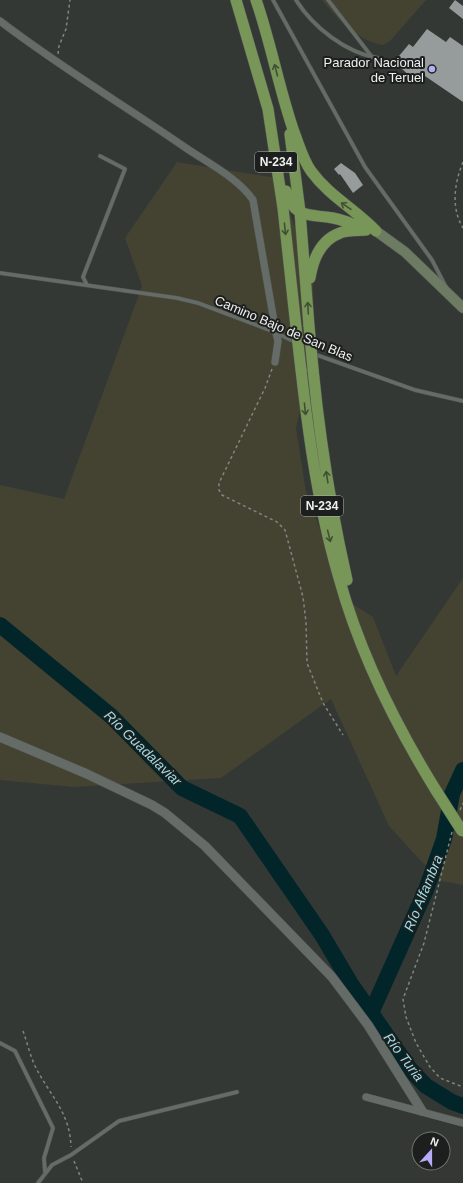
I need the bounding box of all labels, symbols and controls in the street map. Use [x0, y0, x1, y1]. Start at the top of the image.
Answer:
place label: Parador Nacional de Teruel [324, 55, 424, 85]
one-way arrow [271, 64, 279, 77]
marker: Parador Nacional de Teruel [427, 64, 437, 74]
road number: N-234 [255, 152, 297, 172]
one-way arrow [341, 202, 352, 210]
one-way arrow [282, 222, 289, 235]
street label: Camino Bajo de San Blas [213, 293, 355, 364]
one-way arrow [305, 302, 312, 315]
one-way arrow [301, 402, 309, 415]
one-way arrow [323, 471, 331, 484]
road number: N-234 [301, 496, 343, 516]
one-way arrow [325, 530, 333, 543]
water label: Río Guadalaviar [101, 707, 186, 790]
water label: Río Alfambra [400, 852, 446, 934]
water label: Río Turia [381, 1030, 428, 1085]
north arrow [411, 1131, 451, 1171]
text: N [429, 1135, 440, 1149]

